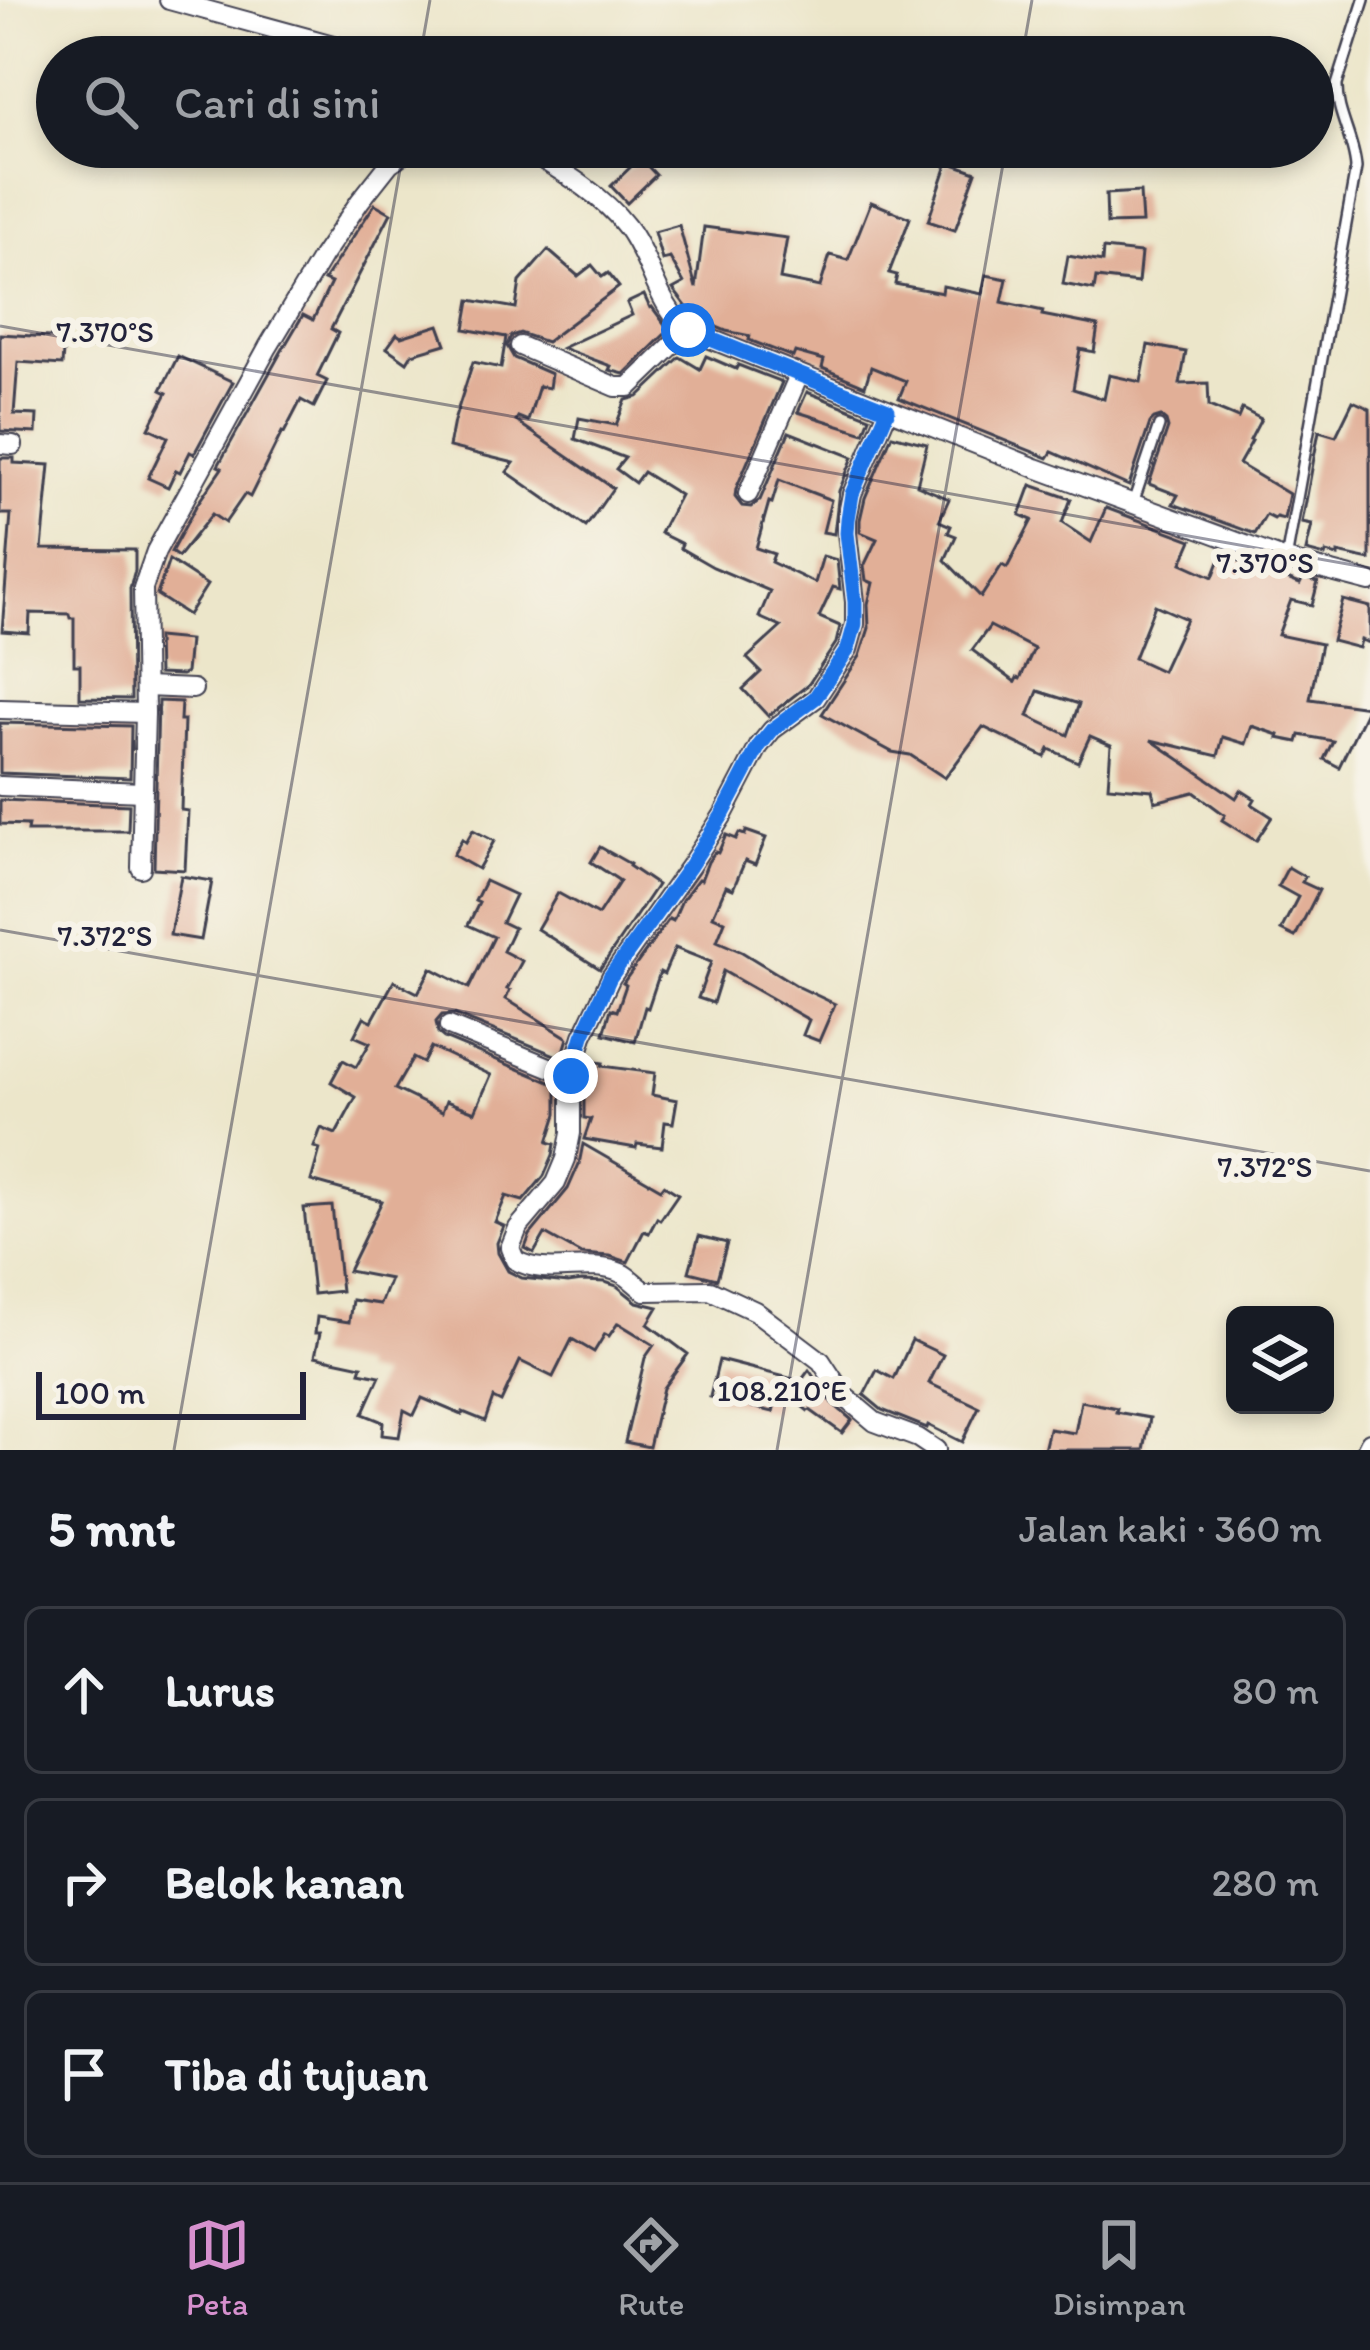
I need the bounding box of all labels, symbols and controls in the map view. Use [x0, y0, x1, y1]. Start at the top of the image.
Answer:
search box [36, 36, 1334, 168]
icon: search [78, 69, 144, 135]
text: Cari di sini [174, 75, 380, 129]
route start [661, 303, 715, 357]
text: 7.370°S [56, 313, 154, 350]
text: 7.370°S [1216, 544, 1314, 581]
text: 7.372°S [58, 917, 152, 954]
route end [544, 1049, 598, 1103]
text: 7.372°S [1218, 1148, 1312, 1185]
map controls [1226, 1306, 1334, 1414]
button: layers [1226, 1306, 1334, 1414]
scale bar [36, 1366, 306, 1419]
text: 108.210°E [717, 1372, 847, 1409]
text: 100 m [54, 1373, 145, 1412]
text: 5 mnt [48, 1498, 176, 1559]
text: Jalan kaki · 360 m [1019, 1505, 1322, 1552]
icon: ahead [51, 1657, 117, 1723]
text: Lurus [165, 1663, 275, 1717]
text: 80 m [1232, 1667, 1319, 1714]
icon: right [51, 1849, 117, 1915]
text: Belok kanan [165, 1855, 404, 1909]
text: 280 m [1212, 1859, 1319, 1906]
icon: arrive [51, 2041, 117, 2107]
text: Tiba di tujuan [165, 2047, 428, 2101]
tab: Peta [184, 2212, 250, 2323]
tab: Rute [618, 2212, 685, 2323]
tab: Disimpan [1053, 2212, 1186, 2323]

